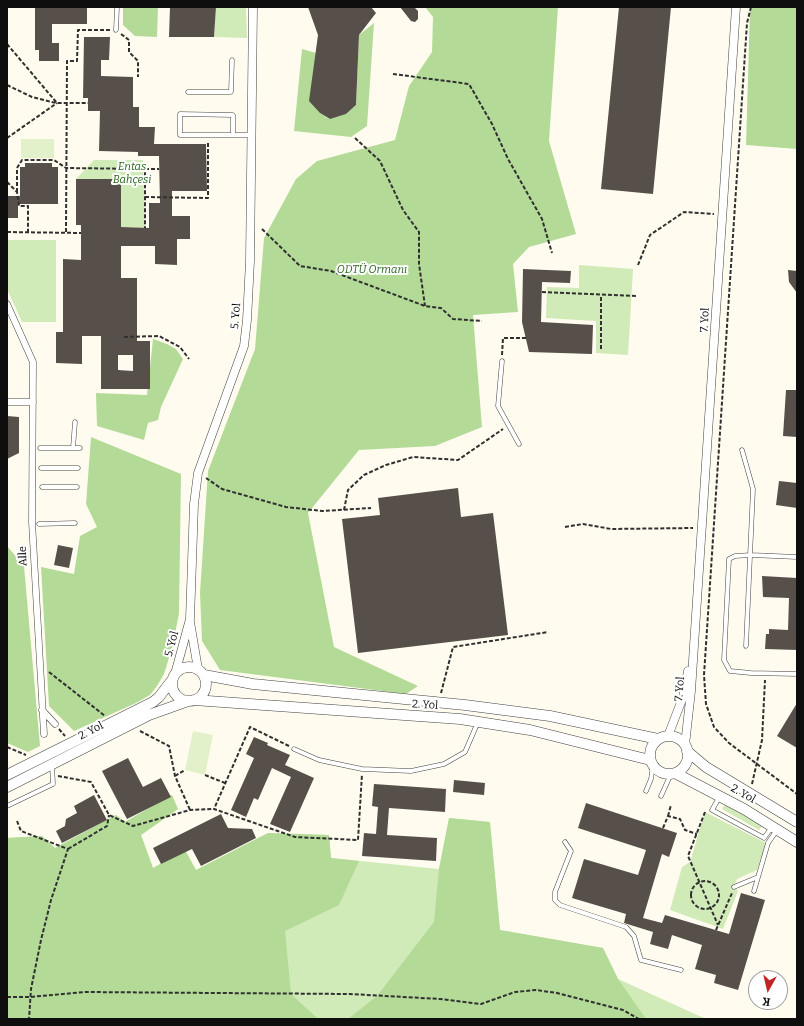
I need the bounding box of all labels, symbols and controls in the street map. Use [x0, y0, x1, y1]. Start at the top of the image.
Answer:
park label: Entas Bahçesi [113, 160, 151, 186]
park label: ODTÜ Ormanı [337, 263, 407, 277]
street label: 5. Yol [228, 303, 244, 329]
street label: 7. Yol [698, 307, 712, 333]
street label: Alle [16, 546, 30, 566]
street label: 5. Yol [162, 630, 182, 658]
street label: 7. Yol [672, 676, 688, 702]
street label: 2. Yol [411, 698, 439, 712]
street label: 2. Yol [76, 719, 106, 743]
street label: 2. Yol [728, 782, 758, 806]
north arrow [748, 970, 788, 1010]
text: K [762, 994, 771, 1008]

